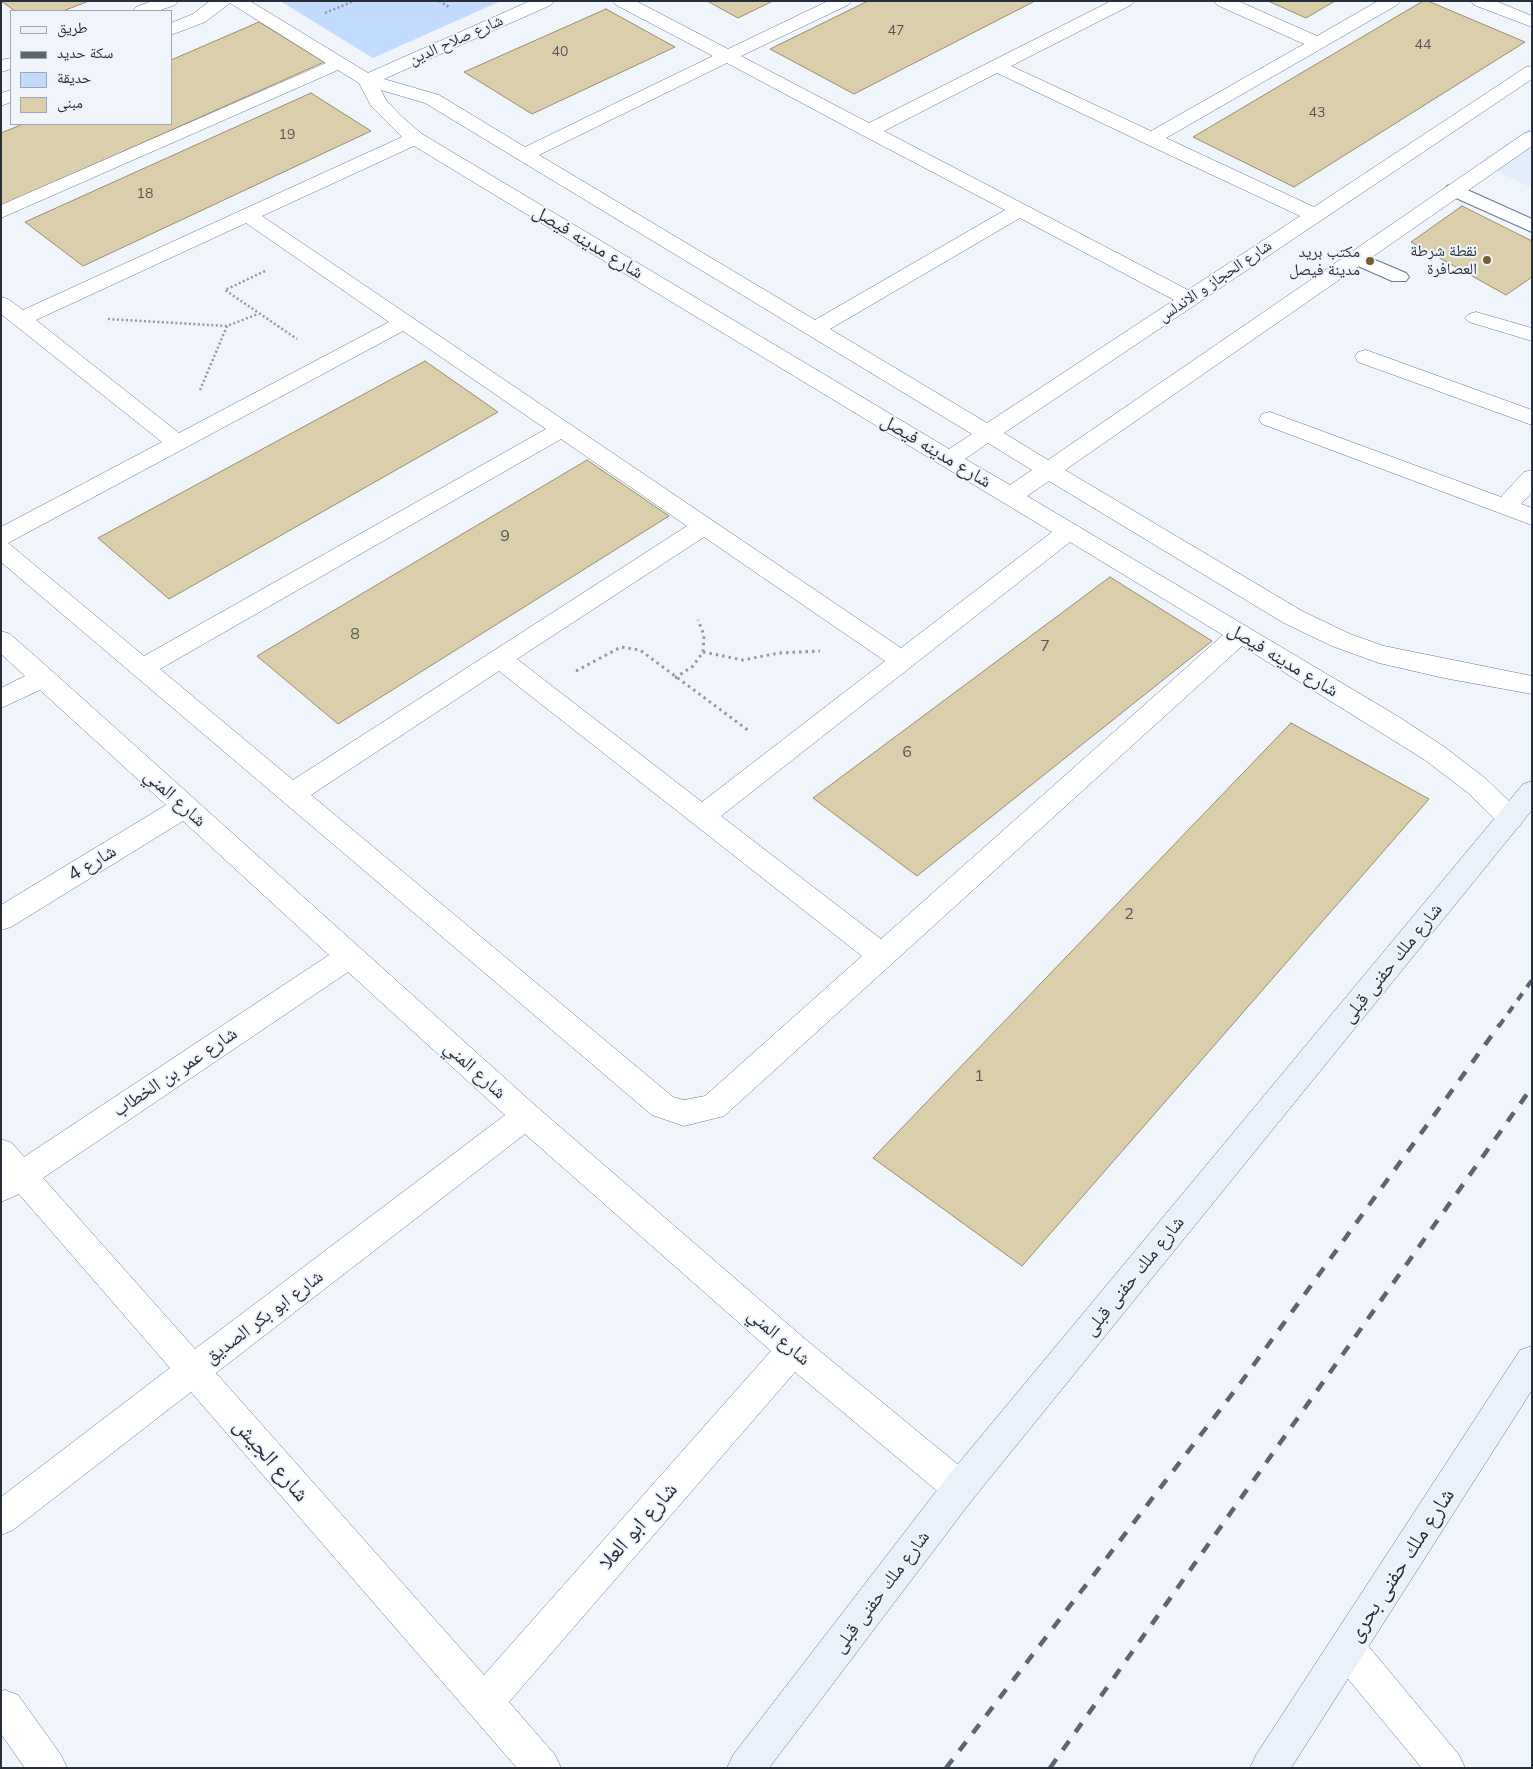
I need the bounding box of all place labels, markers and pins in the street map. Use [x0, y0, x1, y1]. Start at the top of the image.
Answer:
place label: نقطة شرطة العصافرة [1410, 241, 1477, 279]
place label: مكتب بريد مدينة فيصل [1289, 242, 1360, 280]
marker: نقطة شرطة العصافرة [1481, 254, 1493, 266]
marker: مكتب بريد مدينة فيصل [1364, 255, 1376, 267]

